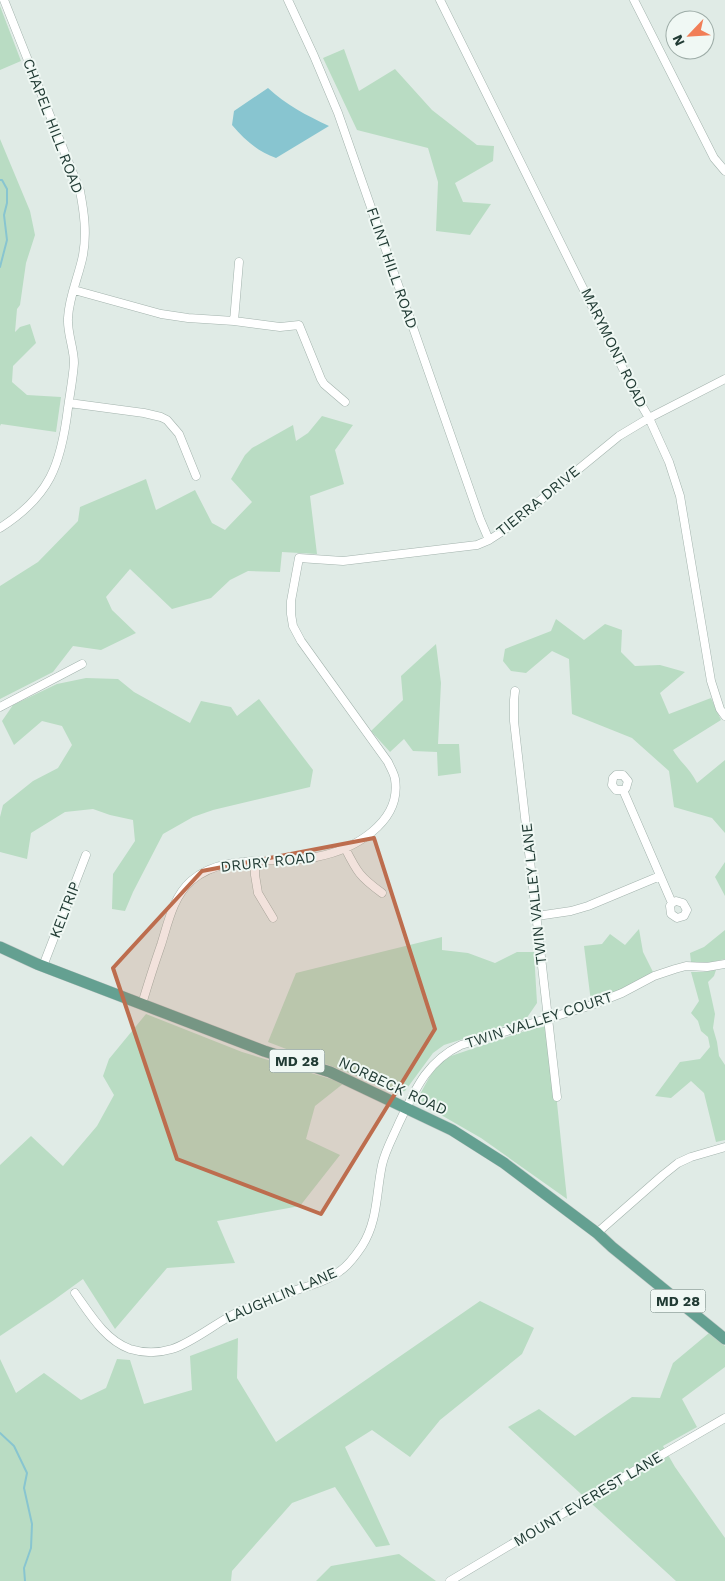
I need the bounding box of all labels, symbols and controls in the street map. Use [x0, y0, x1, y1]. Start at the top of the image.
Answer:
north arrow [665, 10, 715, 60]
text: N [669, 32, 688, 49]
street label: CHAPEL HILL ROAD [19, 56, 87, 196]
street label: FLINT HILL ROAD [363, 205, 421, 331]
street label: MARYMONT ROAD [577, 285, 651, 411]
street label: TIERRA DRIVE [493, 462, 583, 540]
street label: TWIN VALLEY LANE [518, 822, 550, 966]
street label: DRURY ROAD [220, 848, 316, 876]
street label: KELTRIP [46, 879, 84, 941]
street label: TWIN VALLEY COURT [463, 988, 615, 1052]
road number: MD 28 [270, 1050, 324, 1072]
street label: NORBECK ROAD [336, 1053, 450, 1119]
street label: LAUGHLIN LANE [222, 1263, 340, 1327]
road number: MD 28 [650, 1290, 706, 1312]
street label: MOUNT EVEREST LANE [510, 1447, 666, 1551]

